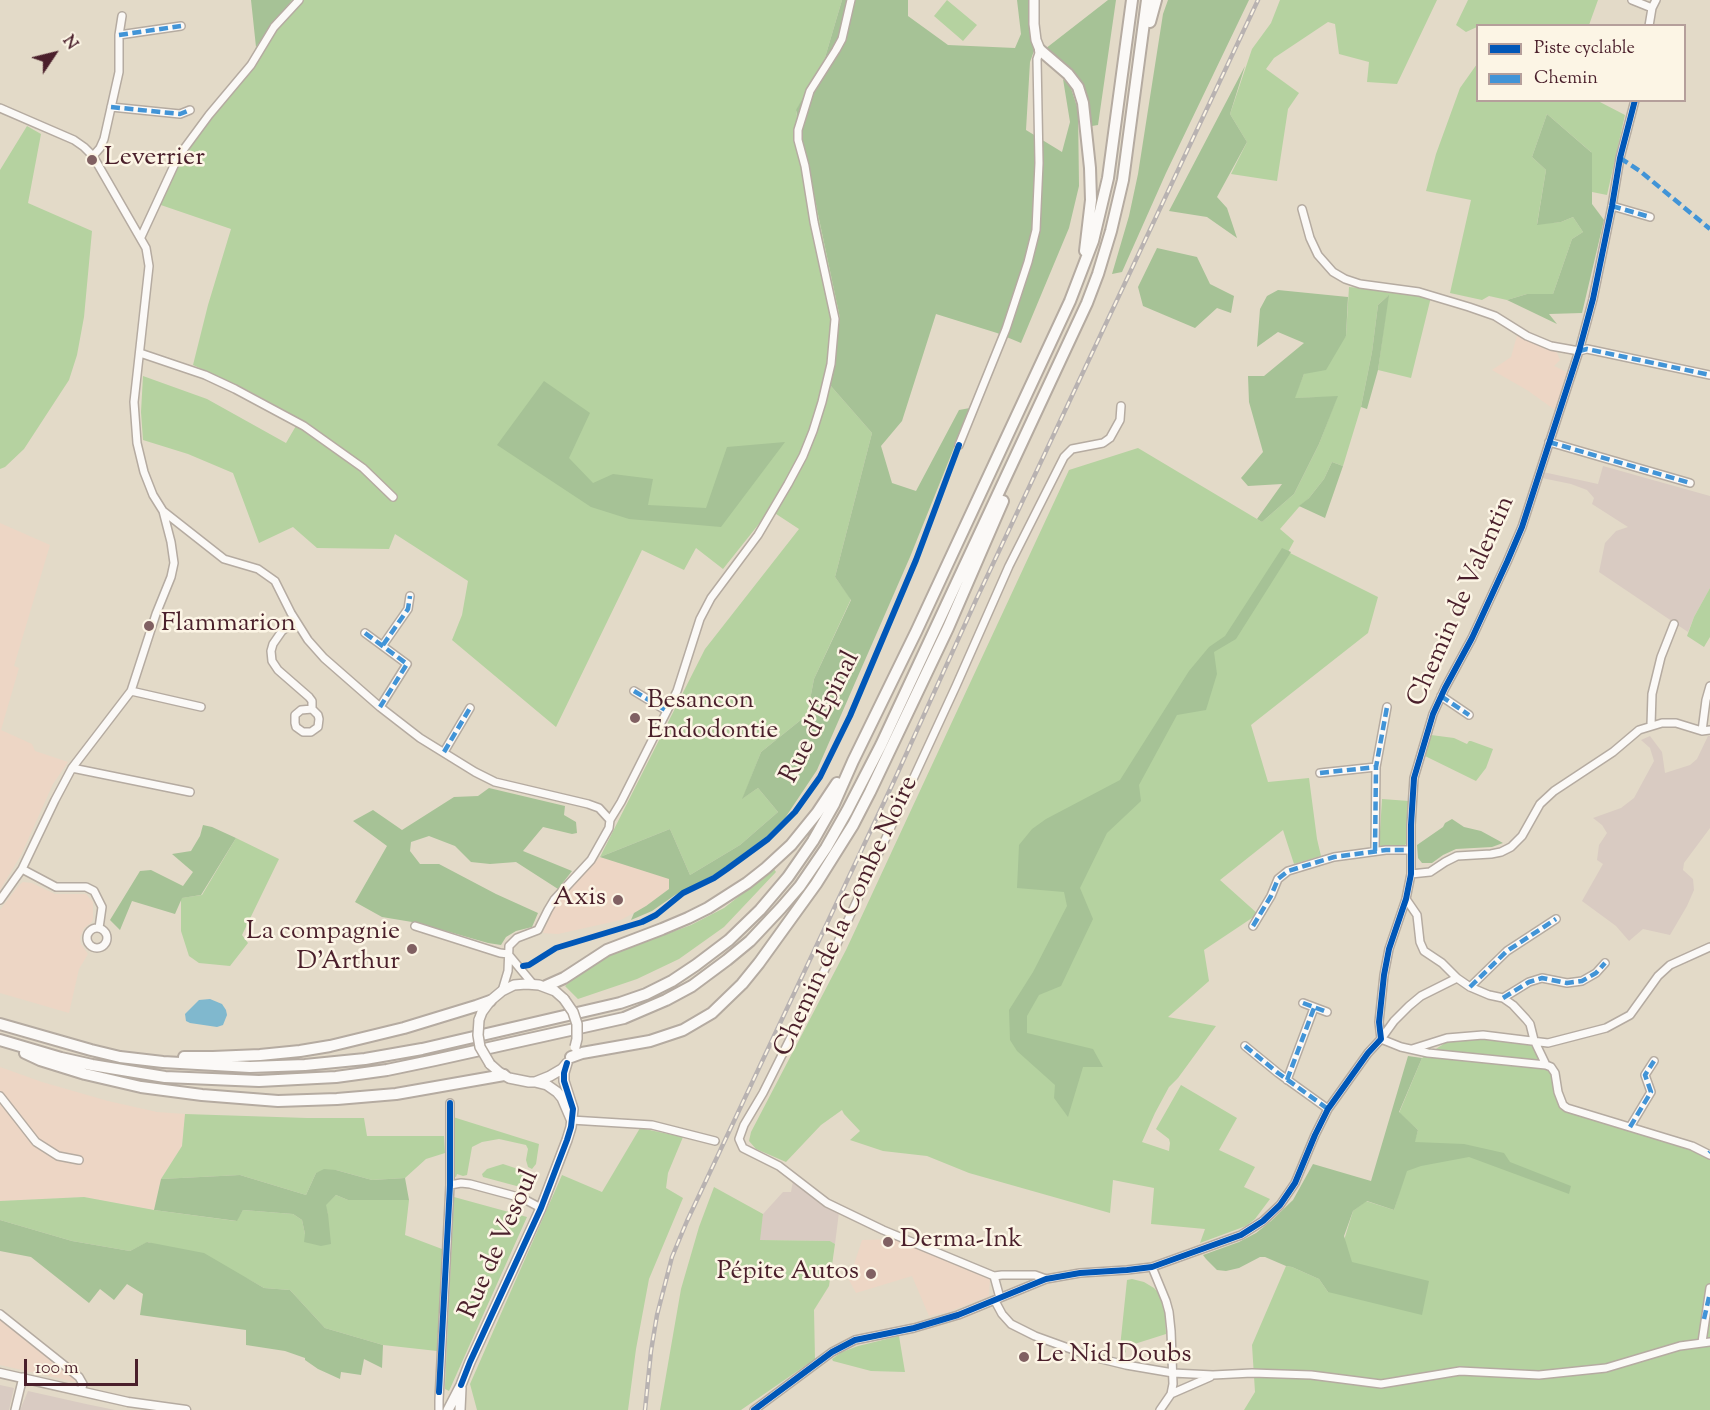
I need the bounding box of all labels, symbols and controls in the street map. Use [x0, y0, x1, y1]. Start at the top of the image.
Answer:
north arrow [24, 24, 84, 84]
legend [1476, 24, 1686, 102]
text: N [56, 32, 82, 55]
text: Piste cyclable [1534, 36, 1635, 62]
text: Chemin [1534, 66, 1598, 92]
place label: Leverrier [104, 144, 205, 176]
marker: Leverrier [85, 153, 99, 167]
street label: Chemin de Valentin [1403, 492, 1523, 712]
place label: Flammarion [161, 610, 296, 642]
marker: Flammarion [142, 619, 156, 633]
street label: Rue d'Épinal [775, 647, 869, 789]
place label: Besancon Endodontie [647, 687, 778, 748]
marker: Besancon Endodontie [628, 711, 642, 725]
street label: Chemin de la Combe Noire [769, 772, 927, 1062]
place label: Axis [553, 884, 606, 916]
marker: Axis [611, 893, 625, 907]
place label: La compagnie D'Arthur [246, 918, 400, 980]
marker: La compagnie D'Arthur [405, 942, 419, 956]
street label: Rue de Vesoul [454, 1166, 548, 1324]
place label: Derma-Ink [900, 1226, 1022, 1258]
marker: Derma-Ink [881, 1235, 895, 1249]
place label: Pépite Autos [717, 1258, 859, 1290]
marker: Pépite Autos [864, 1267, 878, 1281]
place label: Le Nid Doubs [1036, 1341, 1191, 1373]
scale bar [27, 1347, 141, 1385]
marker: Le Nid Doubs [1017, 1350, 1031, 1364]
text: 100 m [35, 1356, 79, 1382]

